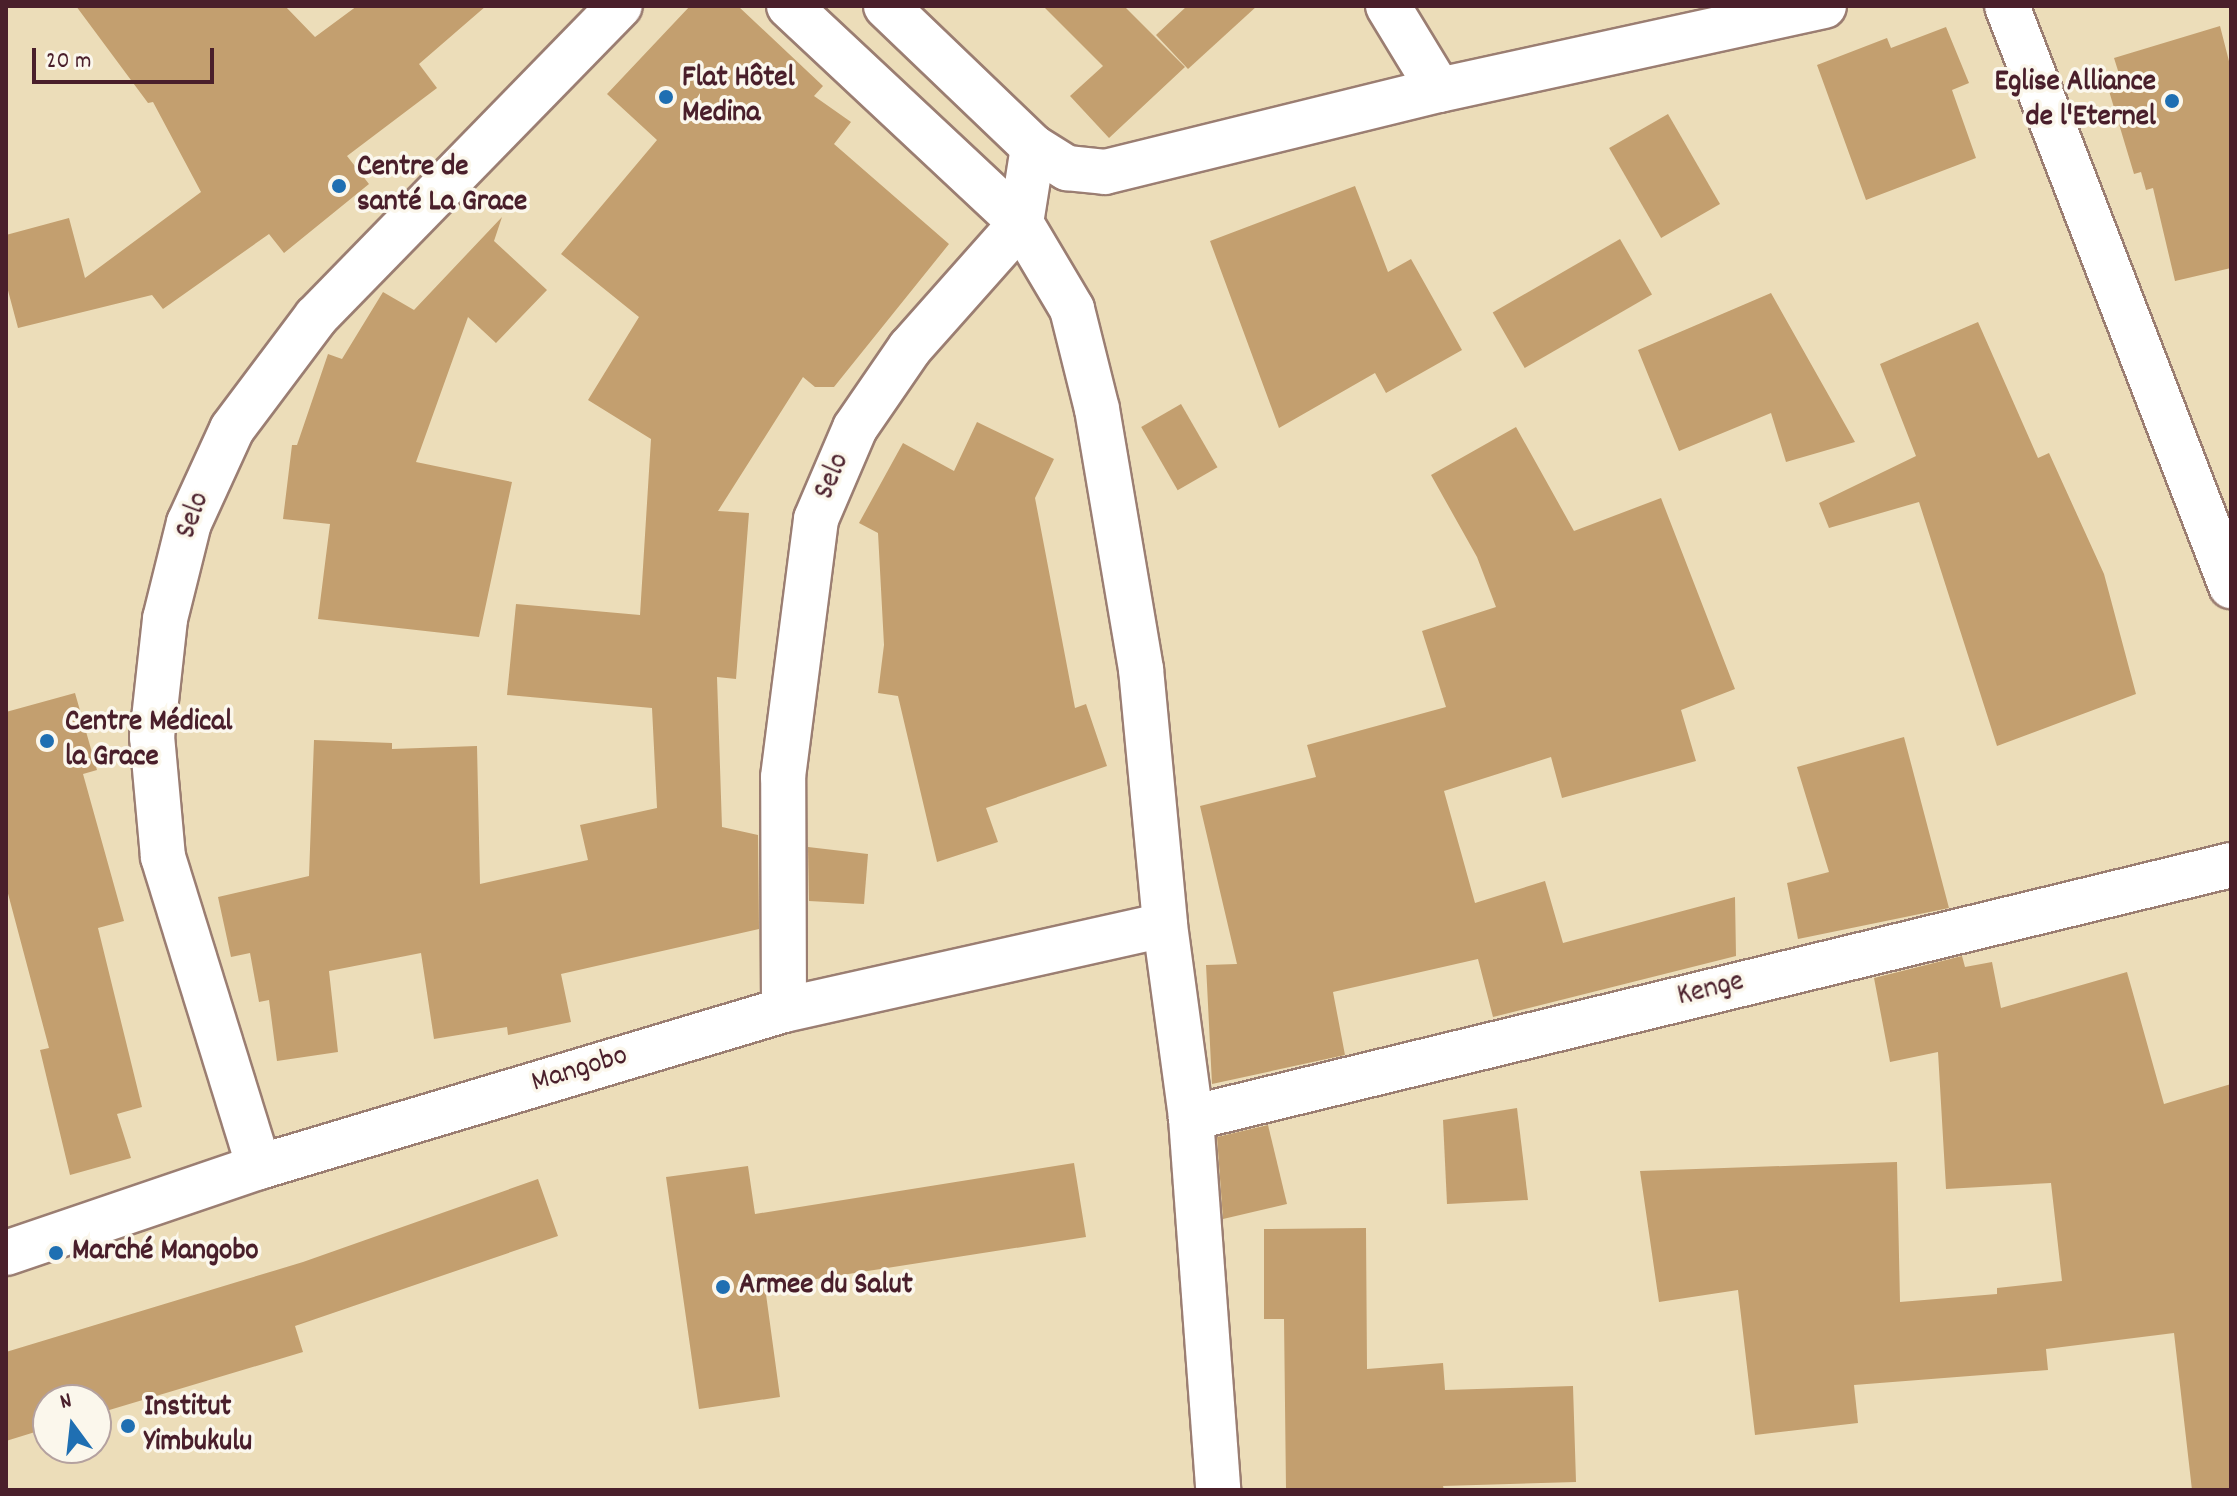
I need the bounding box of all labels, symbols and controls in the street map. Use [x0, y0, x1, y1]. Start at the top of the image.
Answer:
scale bar [36, 32, 218, 82]
text: 20 m [46, 45, 92, 79]
place label: Flat Hôtel Medina [682, 62, 795, 132]
place label: Eglise Alliance de l'Eternel [1995, 66, 2156, 136]
marker: Flat Hôtel Medina [657, 88, 675, 106]
marker: Eglise Alliance de l'Eternel [2163, 92, 2181, 110]
place label: Centre de santé La Grace [357, 151, 527, 222]
marker: Centre de santé La Grace [328, 175, 350, 197]
street label: Selo [808, 448, 860, 506]
street label: Selo [170, 488, 220, 544]
place label: Centre Médical la Grace [65, 706, 232, 776]
marker: Centre Médical la Grace [36, 730, 58, 752]
street label: Kenge [1674, 965, 1748, 1017]
street label: Mangobo [528, 1039, 632, 1103]
place label: Marché Mangobo [72, 1235, 259, 1271]
marker: Marché Mangobo [47, 1244, 65, 1262]
place label: Armee du Salut [739, 1269, 913, 1305]
marker: Armee du Salut [714, 1278, 732, 1296]
north arrow [32, 1384, 112, 1464]
text: N [57, 1386, 75, 1419]
place label: Institut Yimbukulu [144, 1391, 252, 1462]
marker: Institut Yimbukulu [119, 1417, 137, 1435]

